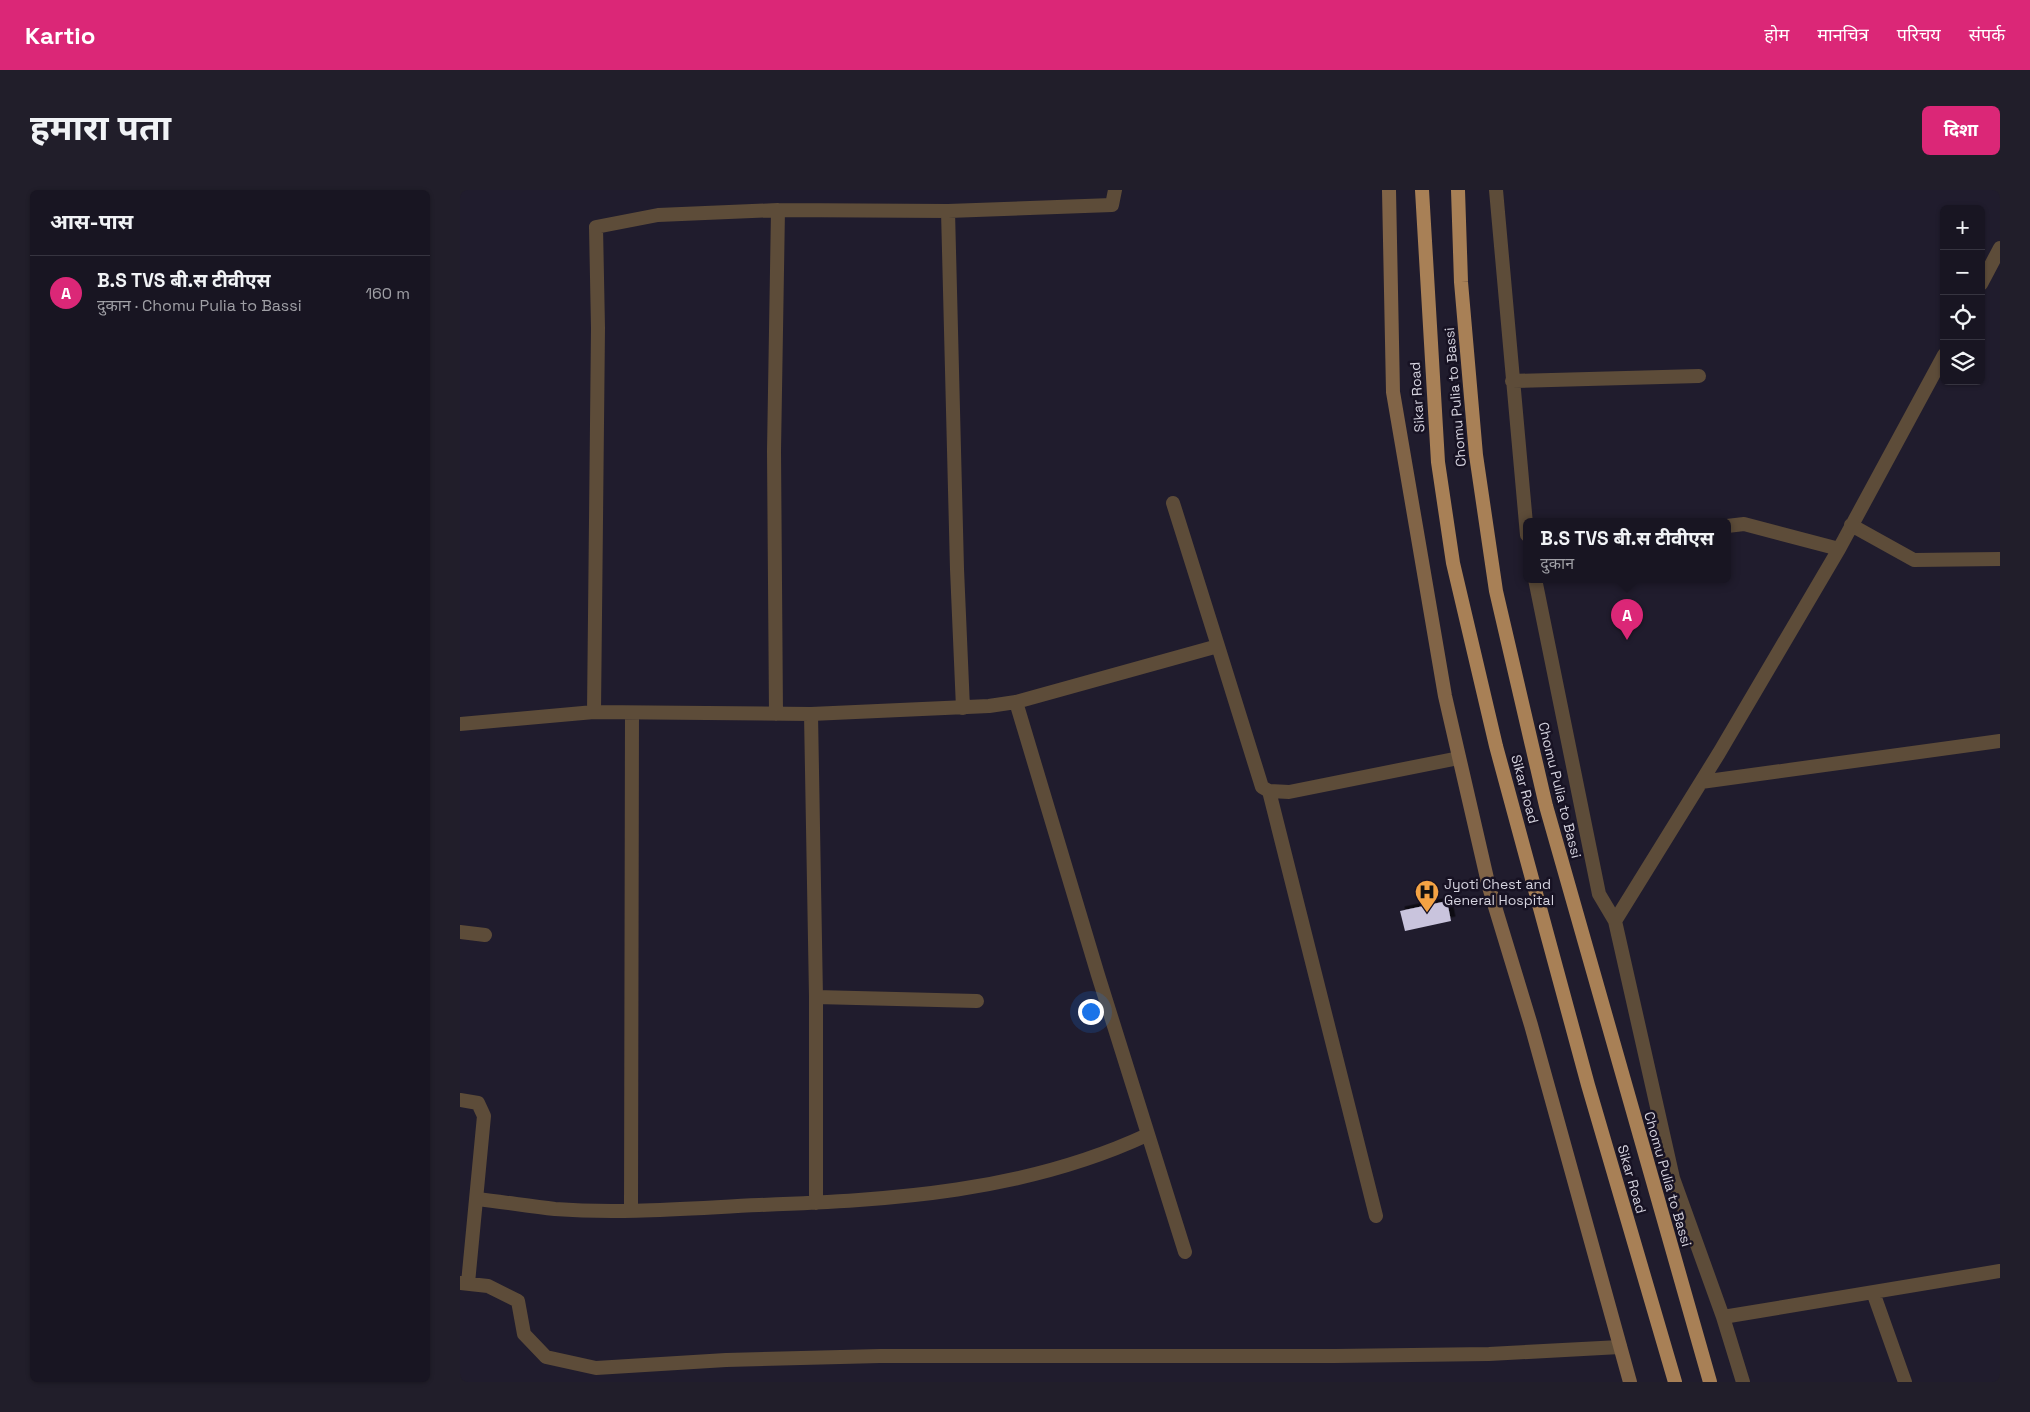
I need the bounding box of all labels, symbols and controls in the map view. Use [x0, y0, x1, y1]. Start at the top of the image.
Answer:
text: Kartio [25, 20, 95, 51]
text: होम [1764, 23, 1789, 46]
text: मानचित्र [1817, 23, 1869, 46]
text: परिचय [1897, 23, 1941, 46]
text: संपर्क [1969, 23, 2005, 46]
text: हमारा पता [30, 106, 171, 150]
button: दिशा [1922, 106, 2000, 155]
map controls [1940, 205, 1985, 385]
button: + [1940, 205, 1985, 250]
text: आस-पास [50, 208, 133, 235]
button: − [1940, 250, 1985, 295]
text: B.S TVS बी.स टीवीएस [97, 268, 270, 293]
text: A [61, 283, 71, 304]
text: 160 m [365, 283, 410, 304]
text: दुकान · Chomu Pulia to Bassi [97, 295, 302, 316]
button: locate [1940, 295, 1985, 340]
street label: Chomu Pulia to Bassi [1440, 327, 1470, 467]
button: layers [1940, 340, 1985, 385]
street label: Sikar Road [1406, 361, 1428, 433]
popup [1523, 518, 1731, 583]
text: B.S TVS बी.स टीवीएस [1540, 526, 1714, 551]
text: दुकान [1540, 553, 1574, 574]
pin: A [1611, 599, 1643, 640]
street label: Chomu Pulia to Bassi [1534, 720, 1586, 860]
street label: Sikar Road [1507, 753, 1543, 825]
place label: Jyoti Chest and General Hospital [1444, 875, 1554, 909]
hospital icon: Jyoti Chest and General Hospital [1414, 879, 1440, 913]
your location [1078, 999, 1104, 1025]
street label: Chomu Pulia to Bassi [1640, 1109, 1696, 1249]
street label: Sikar Road [1614, 1143, 1650, 1215]

